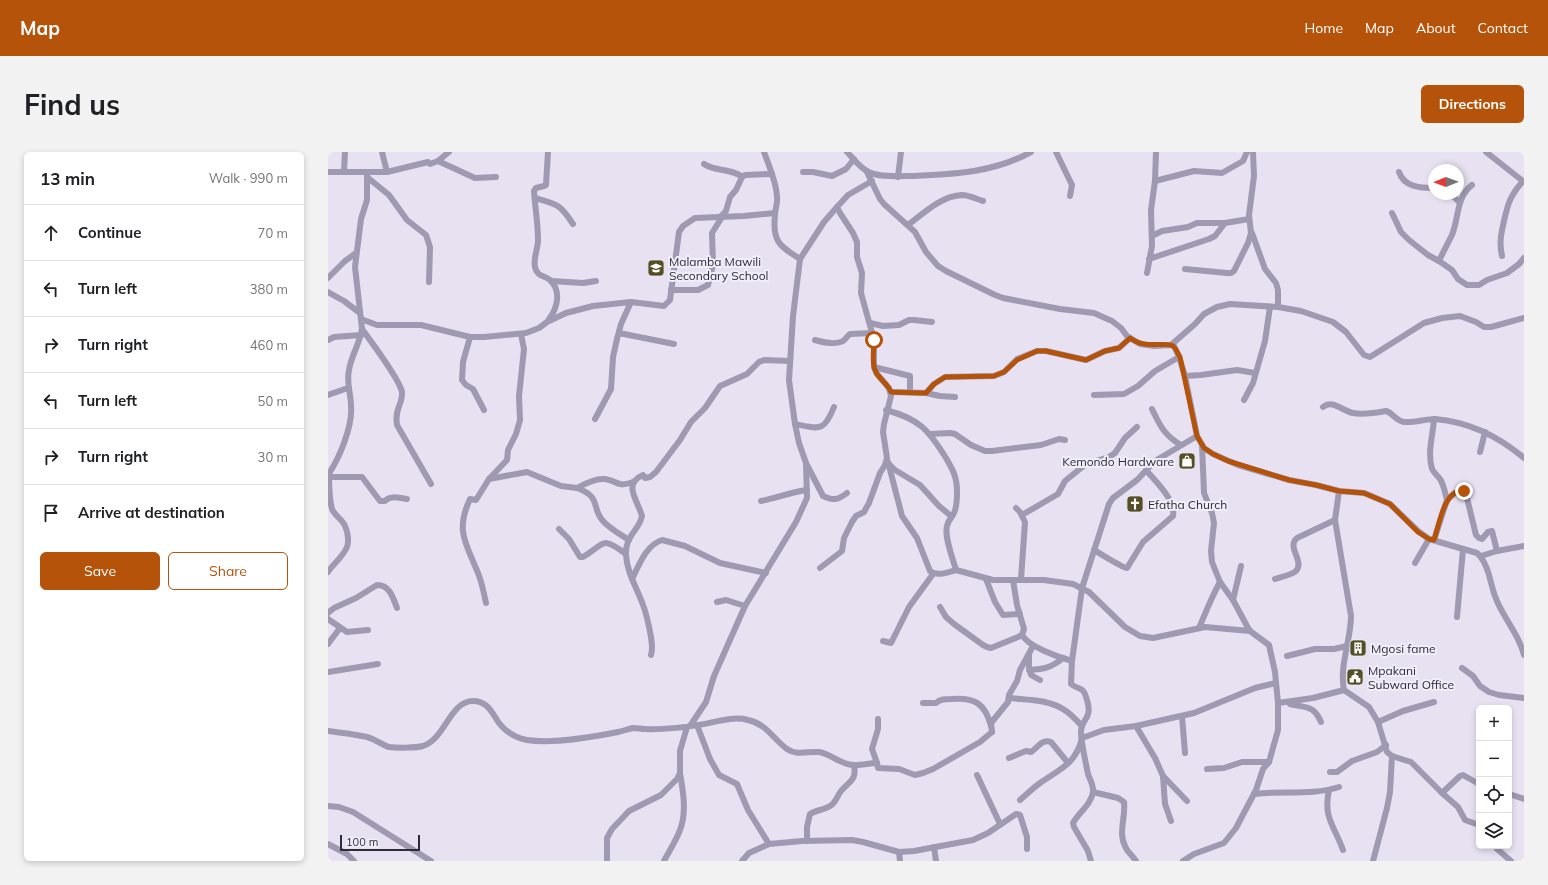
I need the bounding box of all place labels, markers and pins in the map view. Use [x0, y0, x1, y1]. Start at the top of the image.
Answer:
place label: Malamba Mawili Secondary School [669, 254, 768, 283]
school or university icon: Malamba Mawili Secondary School [646, 258, 666, 278]
shop icon: Kemondo Hardware [1177, 451, 1197, 471]
place label: Kemondo Hardware [1062, 454, 1174, 469]
church icon: Efatha Church [1125, 494, 1145, 514]
place label: Efatha Church [1148, 497, 1227, 512]
building icon: Mgosi fame [1348, 638, 1368, 658]
place label: Mgosi fame [1371, 641, 1436, 656]
place label: Mpakani Subward Office [1368, 663, 1454, 692]
public building icon: Mpakani Subward Office [1345, 667, 1365, 687]

